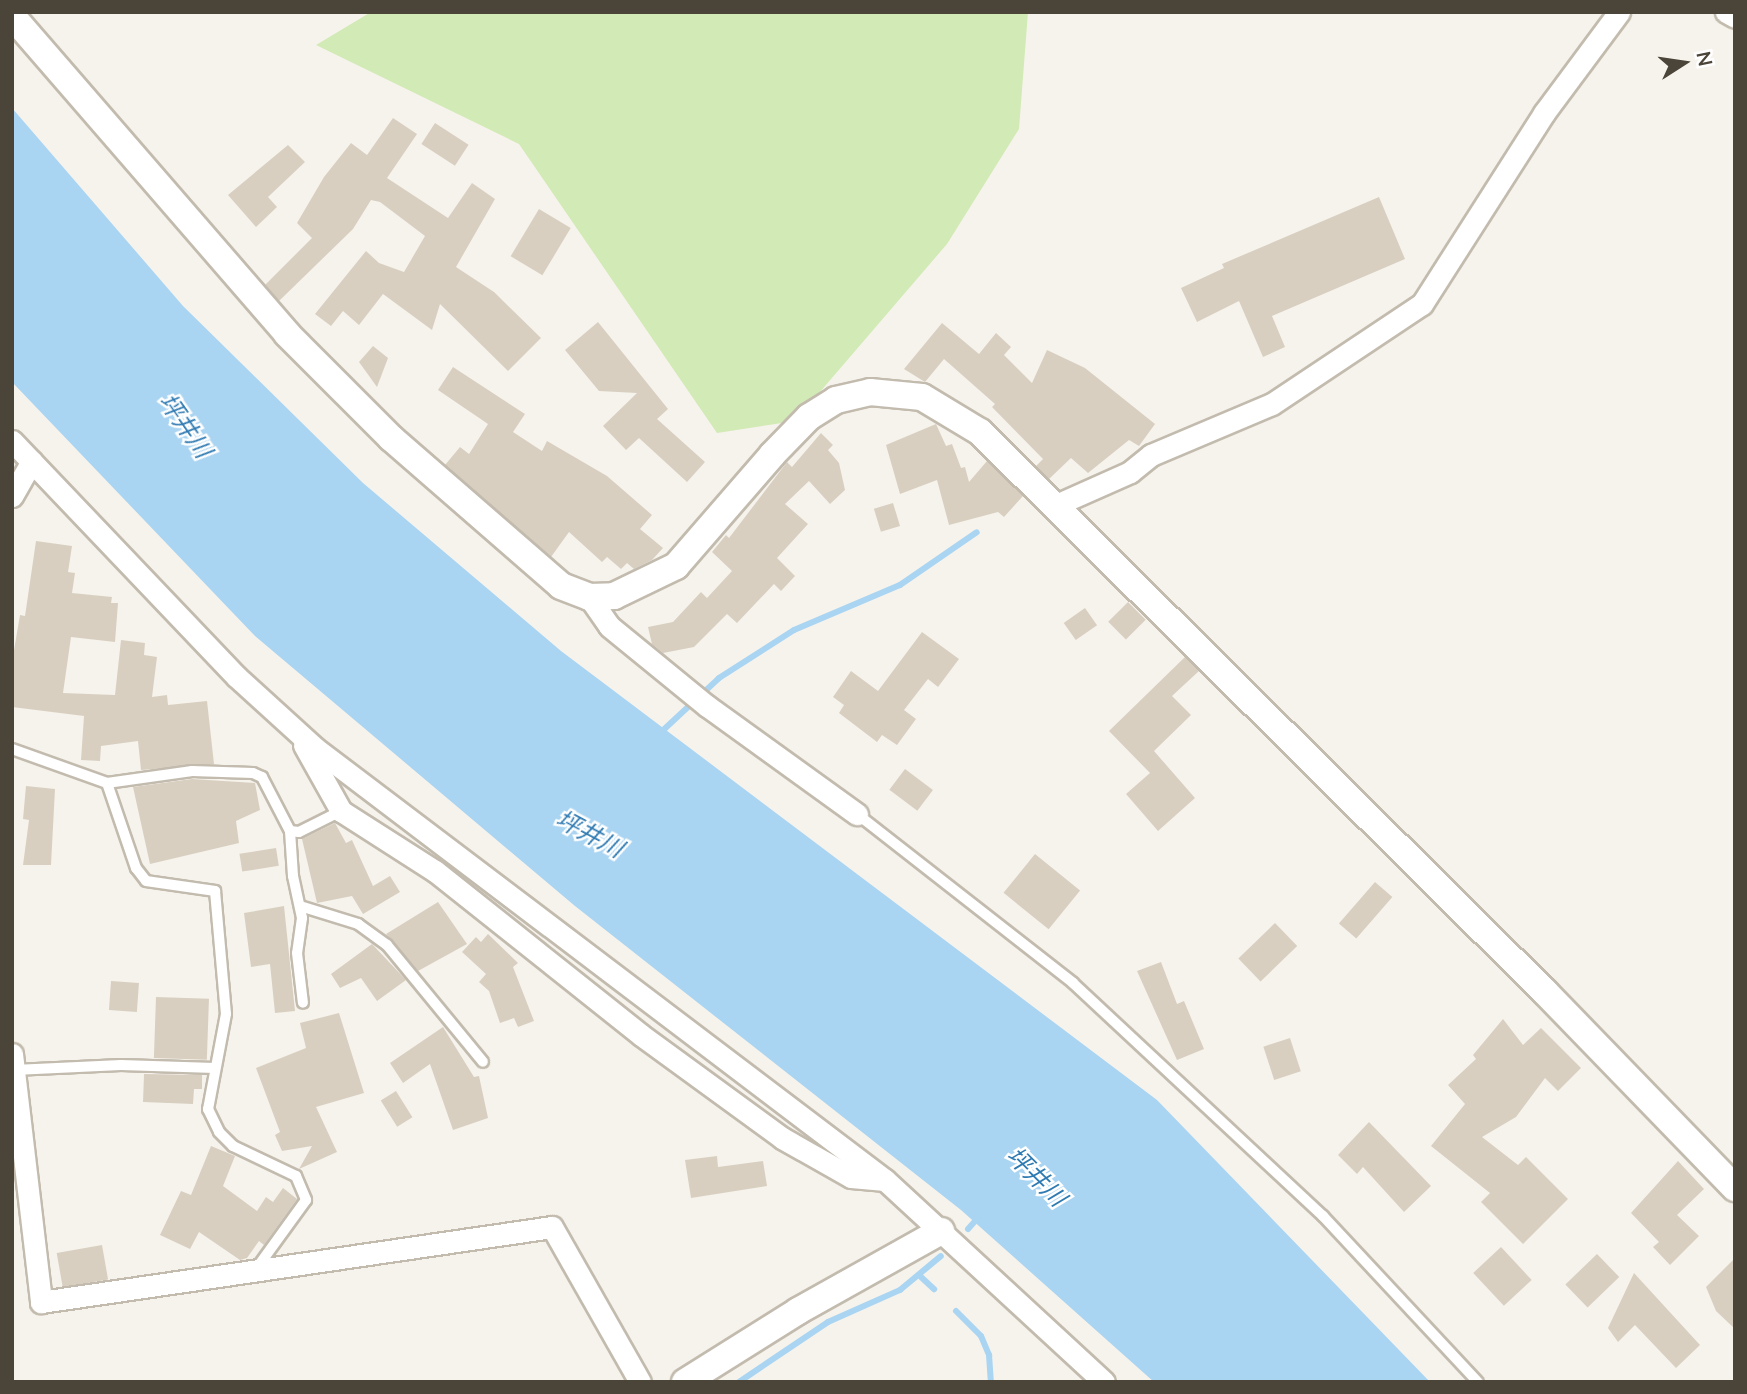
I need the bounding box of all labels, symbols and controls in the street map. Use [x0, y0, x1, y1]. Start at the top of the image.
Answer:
north arrow [1649, 28, 1719, 98]
text: N [1692, 49, 1718, 68]
water label: 坪井川 [154, 387, 218, 463]
water label: 坪井川 [551, 803, 629, 863]
water label: 坪井川 [1001, 1140, 1073, 1212]

